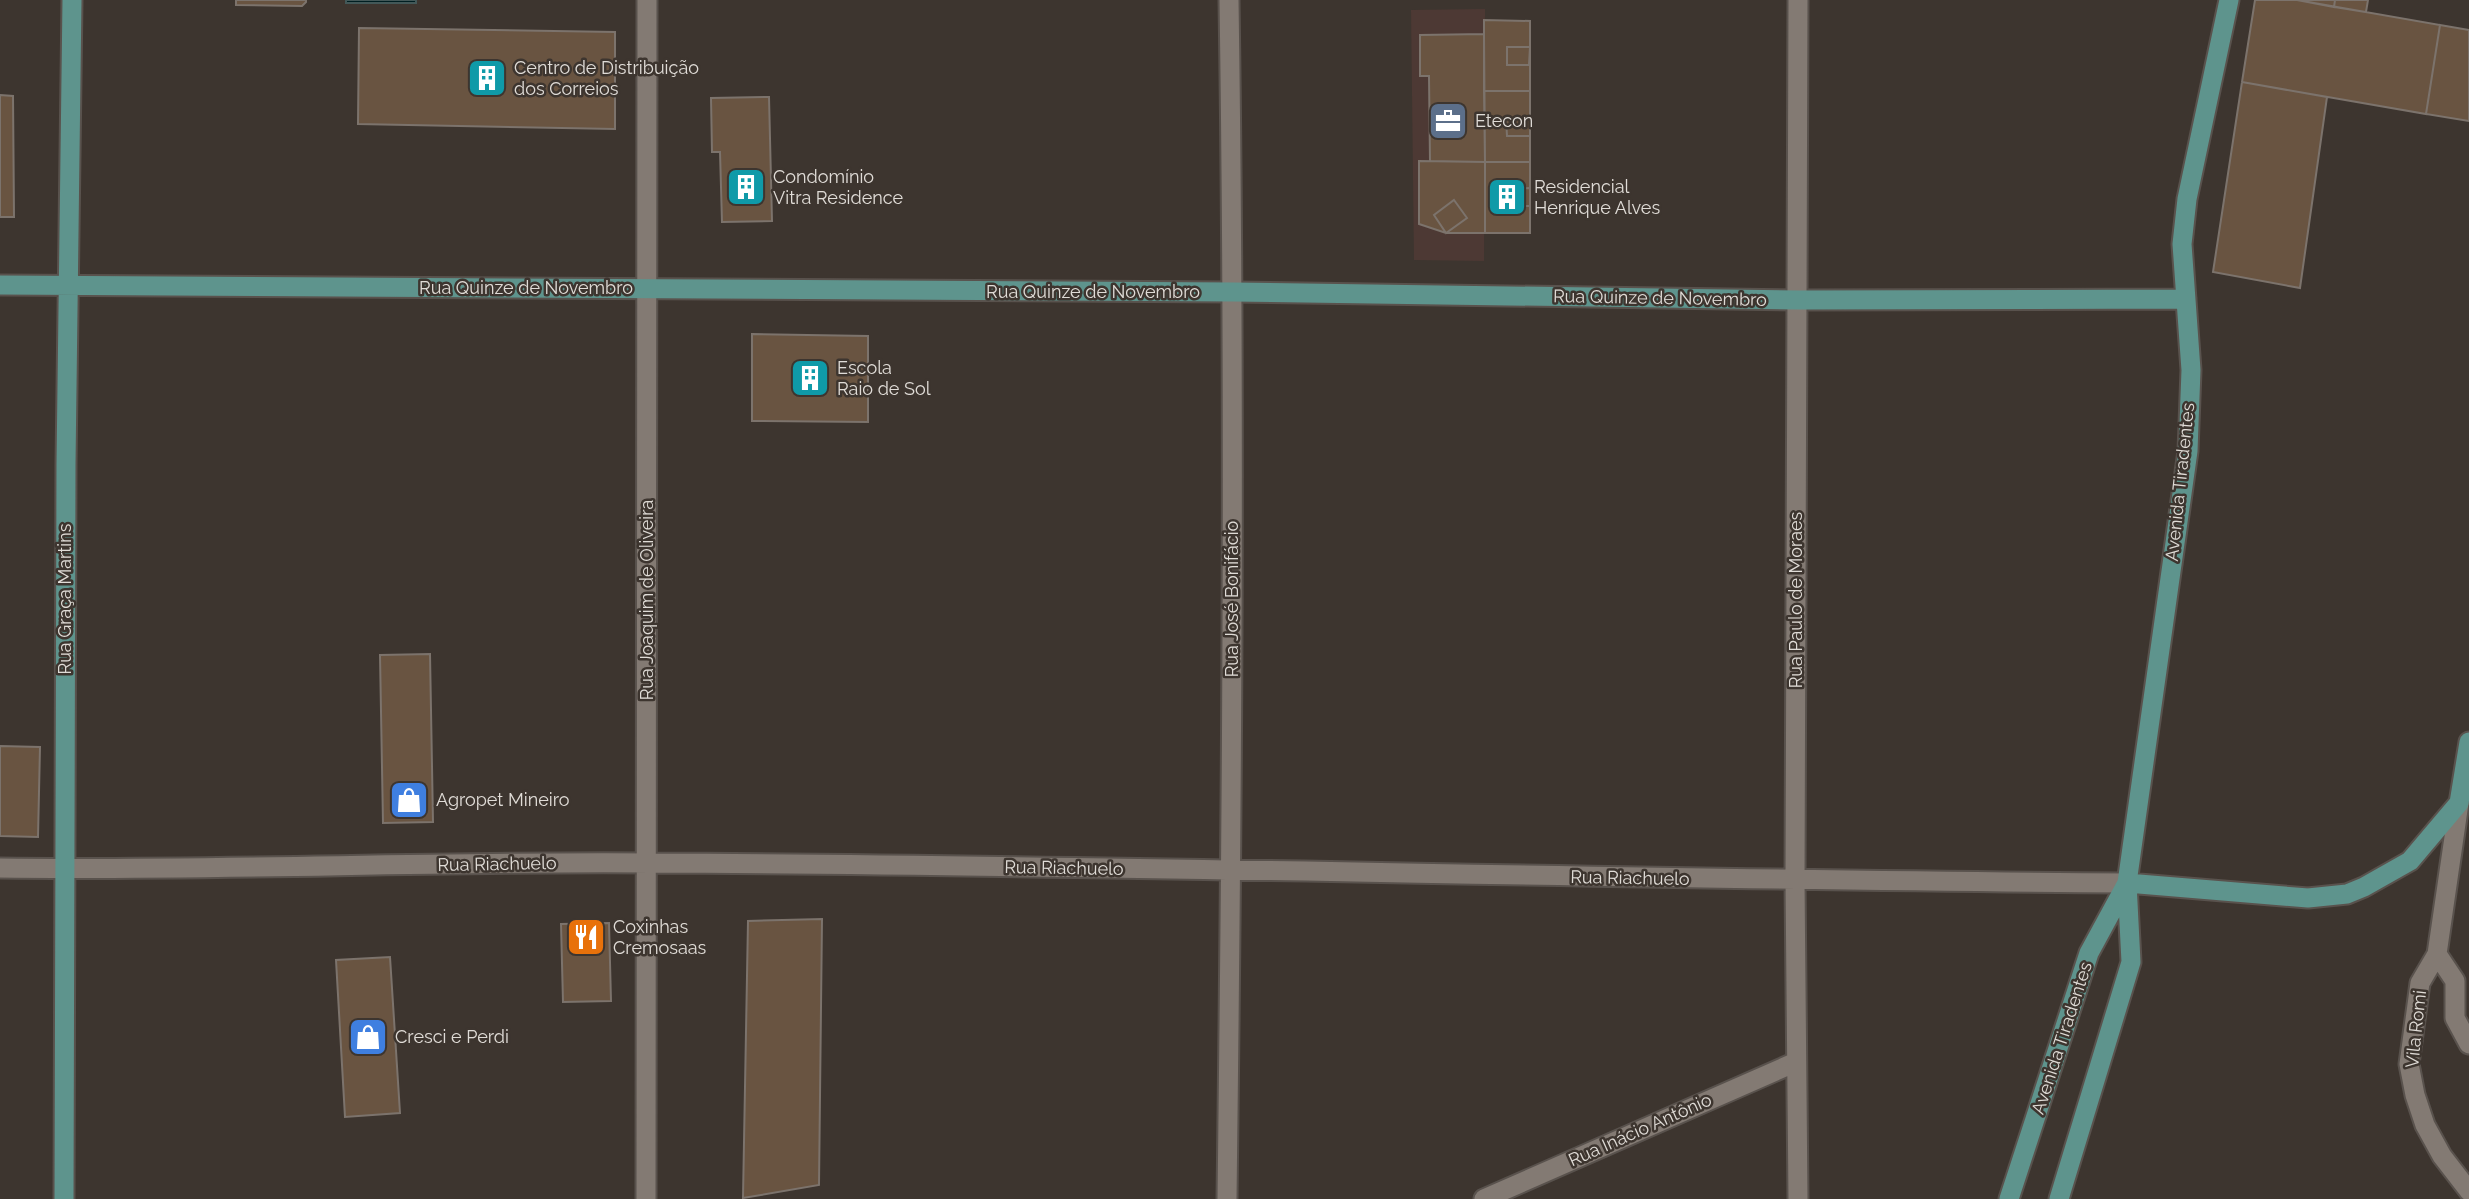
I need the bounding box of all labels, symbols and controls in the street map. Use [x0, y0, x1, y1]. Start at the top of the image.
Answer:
building icon: Centro de Distribuição dos Correios [466, 57, 508, 99]
place label: Centro de Distribuição dos Correios [514, 57, 699, 99]
office icon: Etecon [1427, 100, 1469, 142]
place label: Etecon [1475, 110, 1533, 131]
building icon: Condomínio Vitra Residence [725, 166, 767, 208]
place label: Condomínio Vitra Residence [773, 166, 904, 208]
building icon: Residencial Henrique Alves [1486, 176, 1528, 218]
place label: Residencial Henrique Alves [1534, 176, 1660, 218]
street label: Rua Quinze de Novembro [419, 277, 633, 298]
street label: Rua Quinze de Novembro [986, 281, 1200, 302]
street label: Rua Quinze de Novembro [1553, 285, 1767, 310]
building icon: Escola Raio de Sol [789, 357, 831, 399]
place label: Escola Raio de Sol [837, 357, 931, 399]
street label: Avenida Tiradentes [2161, 401, 2198, 562]
street label: Rua Joaquim de Oliveira [636, 500, 657, 700]
street label: Rua Paulo de Moraes [1785, 511, 1806, 688]
street label: Rua José Bonifácio [1221, 520, 1242, 677]
street label: Rua Graça Martins [54, 523, 75, 674]
shop icon: Agropet Mineiro [388, 779, 430, 821]
place label: Agropet Mineiro [436, 789, 570, 810]
street label: Rua Riachuelo [437, 852, 557, 875]
street label: Rua Riachuelo [1004, 856, 1124, 879]
street label: Rua Riachuelo [1570, 866, 1690, 889]
restaurant icon: Coxinhas Cremosaas [565, 916, 607, 958]
place label: Coxinhas Cremosaas [613, 916, 707, 958]
street label: Avenida Tiradentes [2027, 959, 2096, 1117]
street label: Vila Romi [2401, 989, 2430, 1069]
shop icon: Cresci e Perdi [347, 1016, 389, 1058]
place label: Cresci e Perdi [395, 1026, 509, 1047]
street label: Rua Inácio Antônio [1565, 1088, 1715, 1171]

